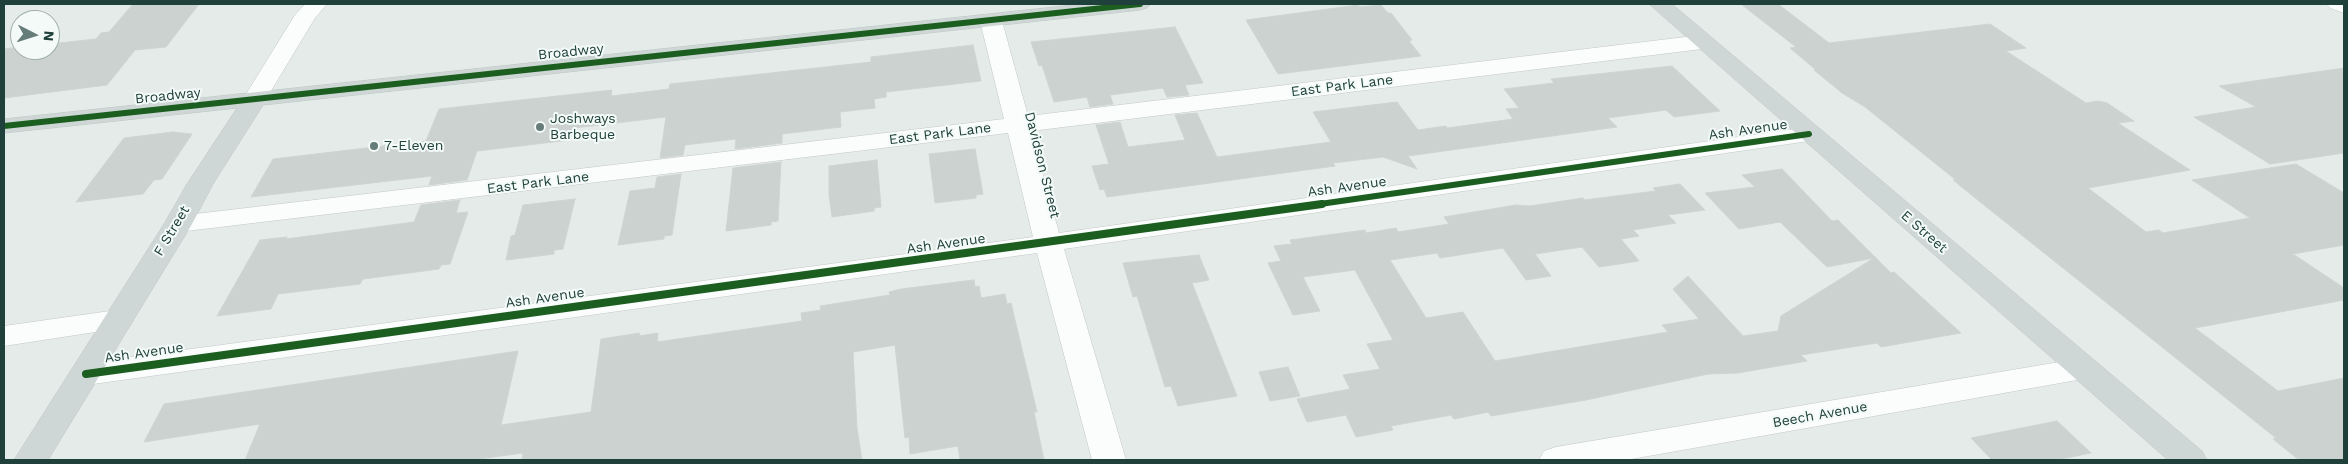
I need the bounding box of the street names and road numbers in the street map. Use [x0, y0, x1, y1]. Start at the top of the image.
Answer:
street label: Broadway [537, 40, 605, 64]
street label: East Park Lane [1290, 71, 1394, 101]
street label: Broadway [134, 84, 202, 108]
street label: Davidson Street [1021, 110, 1063, 220]
street label: Ash Avenue [1707, 116, 1789, 144]
street label: East Park Lane [888, 119, 992, 149]
street label: East Park Lane [486, 168, 590, 198]
street label: Ash Avenue [1306, 173, 1388, 201]
street label: F Street [151, 203, 193, 259]
street label: E Street [1897, 207, 1951, 257]
street label: Ash Avenue [905, 230, 987, 258]
street label: Ash Avenue [504, 284, 586, 312]
street label: Ash Avenue [103, 339, 185, 367]
street label: Beech Avenue [1771, 398, 1869, 432]

